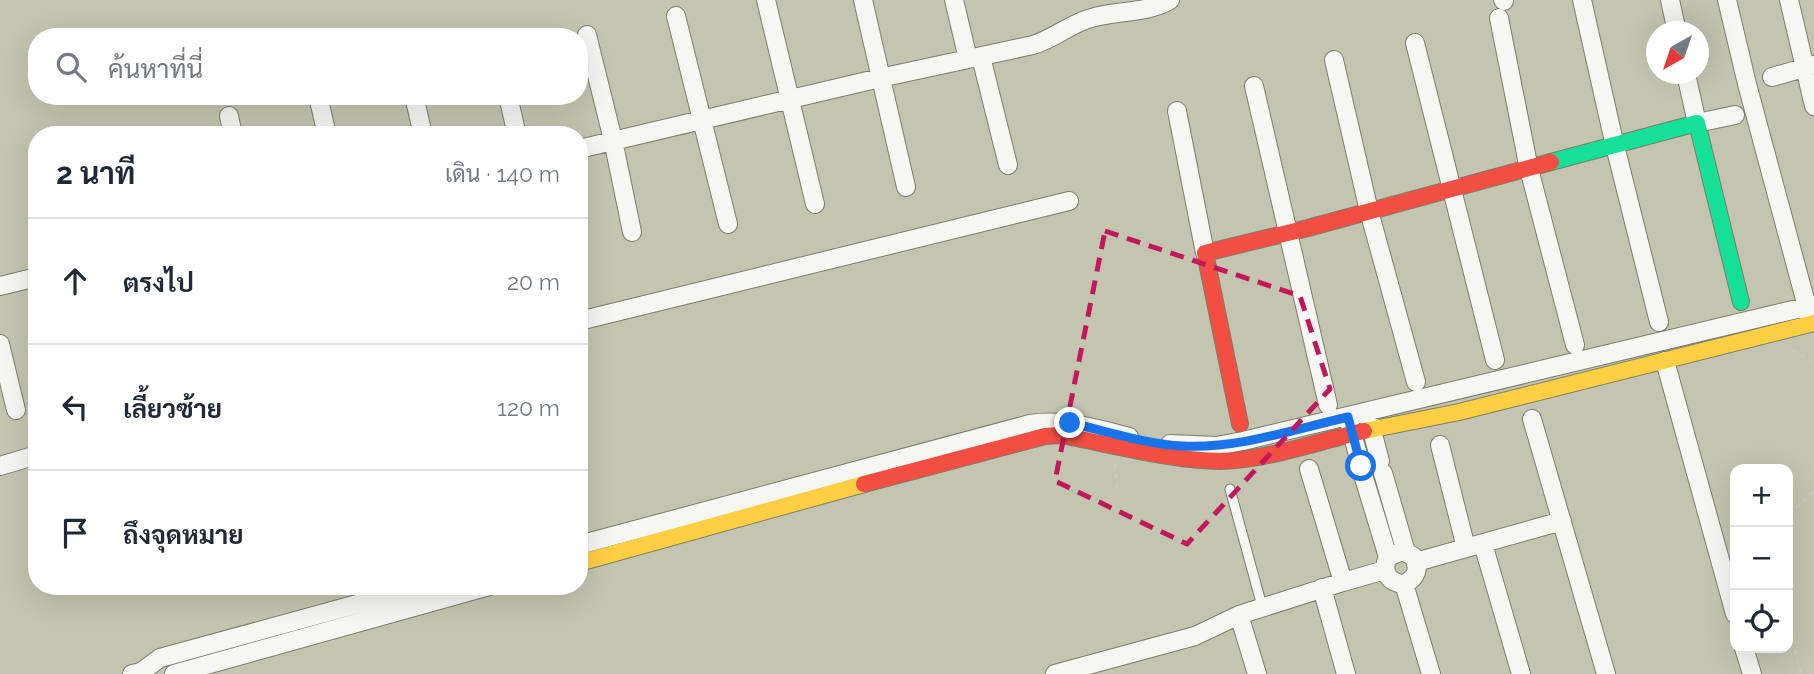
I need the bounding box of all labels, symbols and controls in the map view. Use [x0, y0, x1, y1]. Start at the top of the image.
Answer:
north arrow [1646, 21, 1709, 84]
search box [28, 28, 588, 105]
icon: search [52, 48, 90, 86]
text: ค้นหาที่นี่ [108, 54, 203, 84]
text: 2 นาที [56, 156, 135, 191]
text: เดิน · 140 m [445, 160, 560, 187]
icon: ahead [56, 262, 94, 300]
text: ตรงไป [123, 268, 194, 298]
text: 20 m [507, 268, 560, 295]
icon: left [56, 388, 94, 426]
text: เลี้ยวซ้าย [123, 394, 222, 424]
text: 120 m [497, 394, 560, 421]
route end [1054, 407, 1085, 438]
route start [1345, 450, 1376, 481]
map controls [1730, 464, 1793, 653]
button: + [1730, 464, 1793, 527]
icon: arrive [56, 514, 94, 552]
text: ถึงจุดหมาย [123, 520, 244, 550]
button: − [1730, 527, 1793, 590]
button: locate [1730, 590, 1793, 653]

